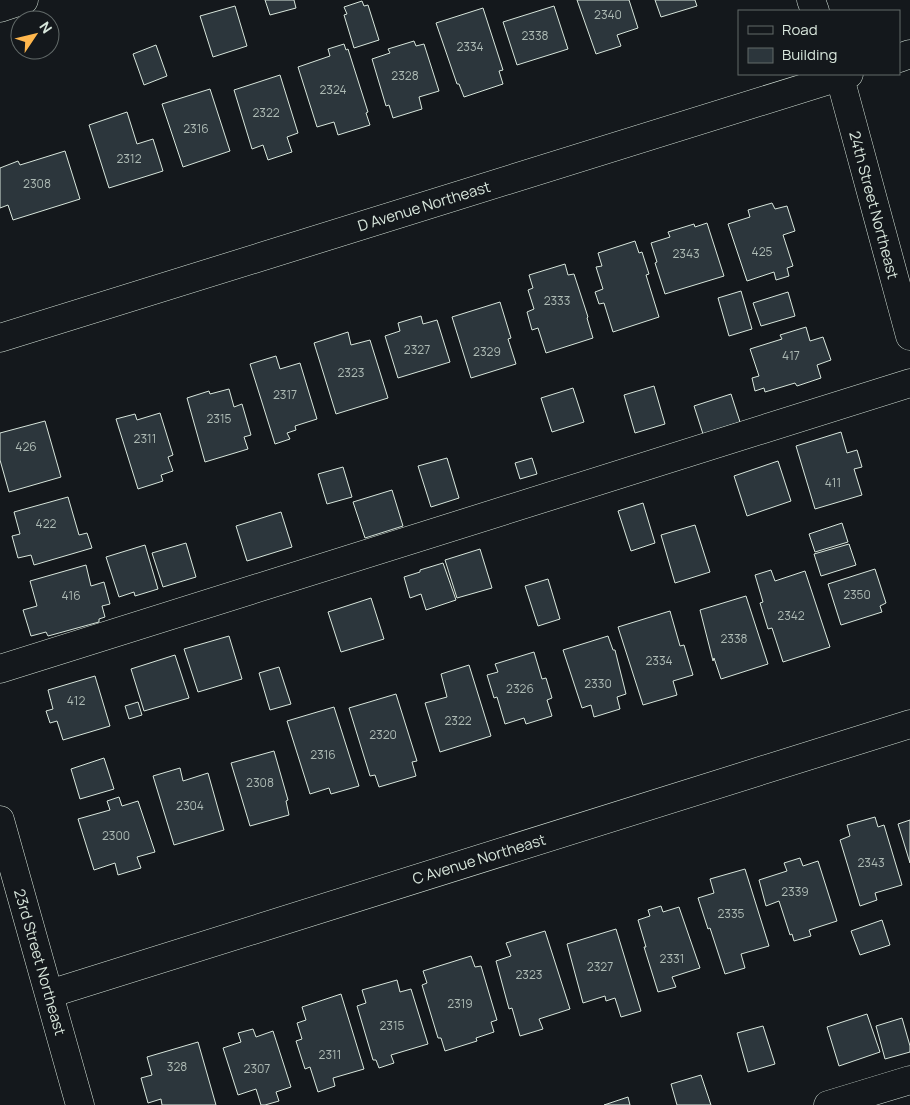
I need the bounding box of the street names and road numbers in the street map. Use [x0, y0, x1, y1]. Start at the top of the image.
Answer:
street label: 24th Street Northeast [844, 129, 904, 281]
street label: D Avenue Northeast [355, 176, 493, 236]
street label: C Avenue Northeast [410, 829, 548, 889]
street label: 23rd Street Northeast [9, 886, 71, 1038]

